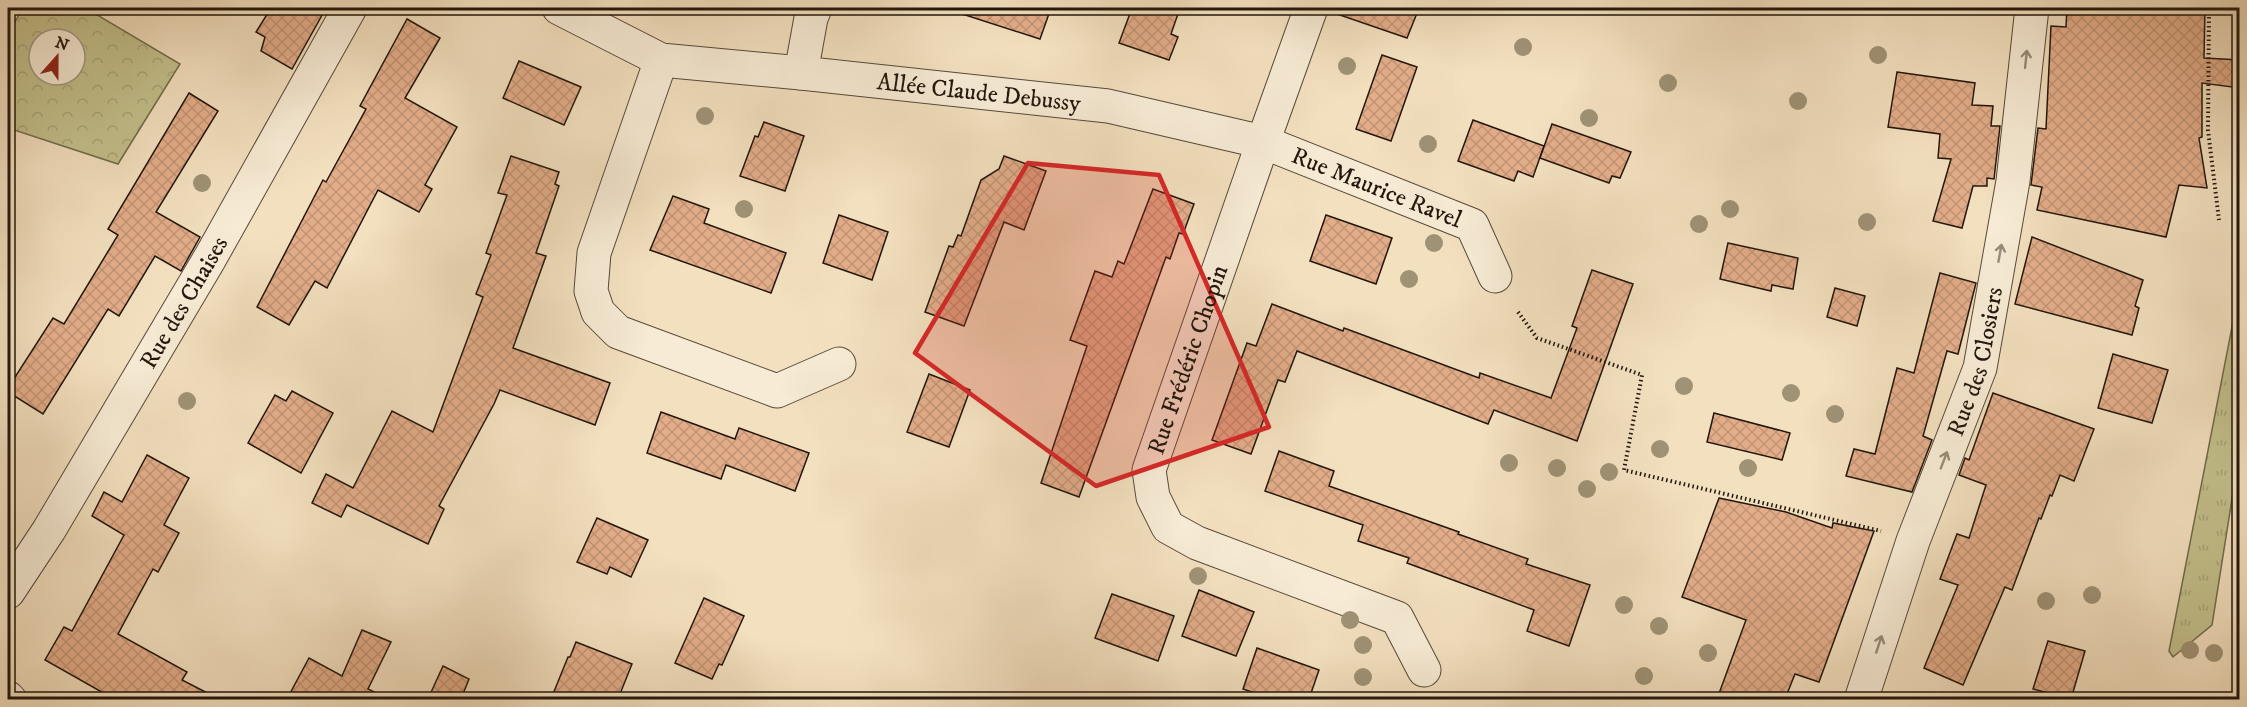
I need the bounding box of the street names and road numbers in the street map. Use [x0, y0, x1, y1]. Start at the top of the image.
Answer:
street label: Allée Claude Debussy [875, 67, 1083, 119]
street label: Rue Maurice Ravel [1287, 141, 1467, 236]
street label: Rue des Chaises [134, 231, 235, 374]
street label: Rue Frédéric Chopin [1142, 261, 1235, 459]
street label: Rue des Closiers [1941, 285, 2010, 441]

